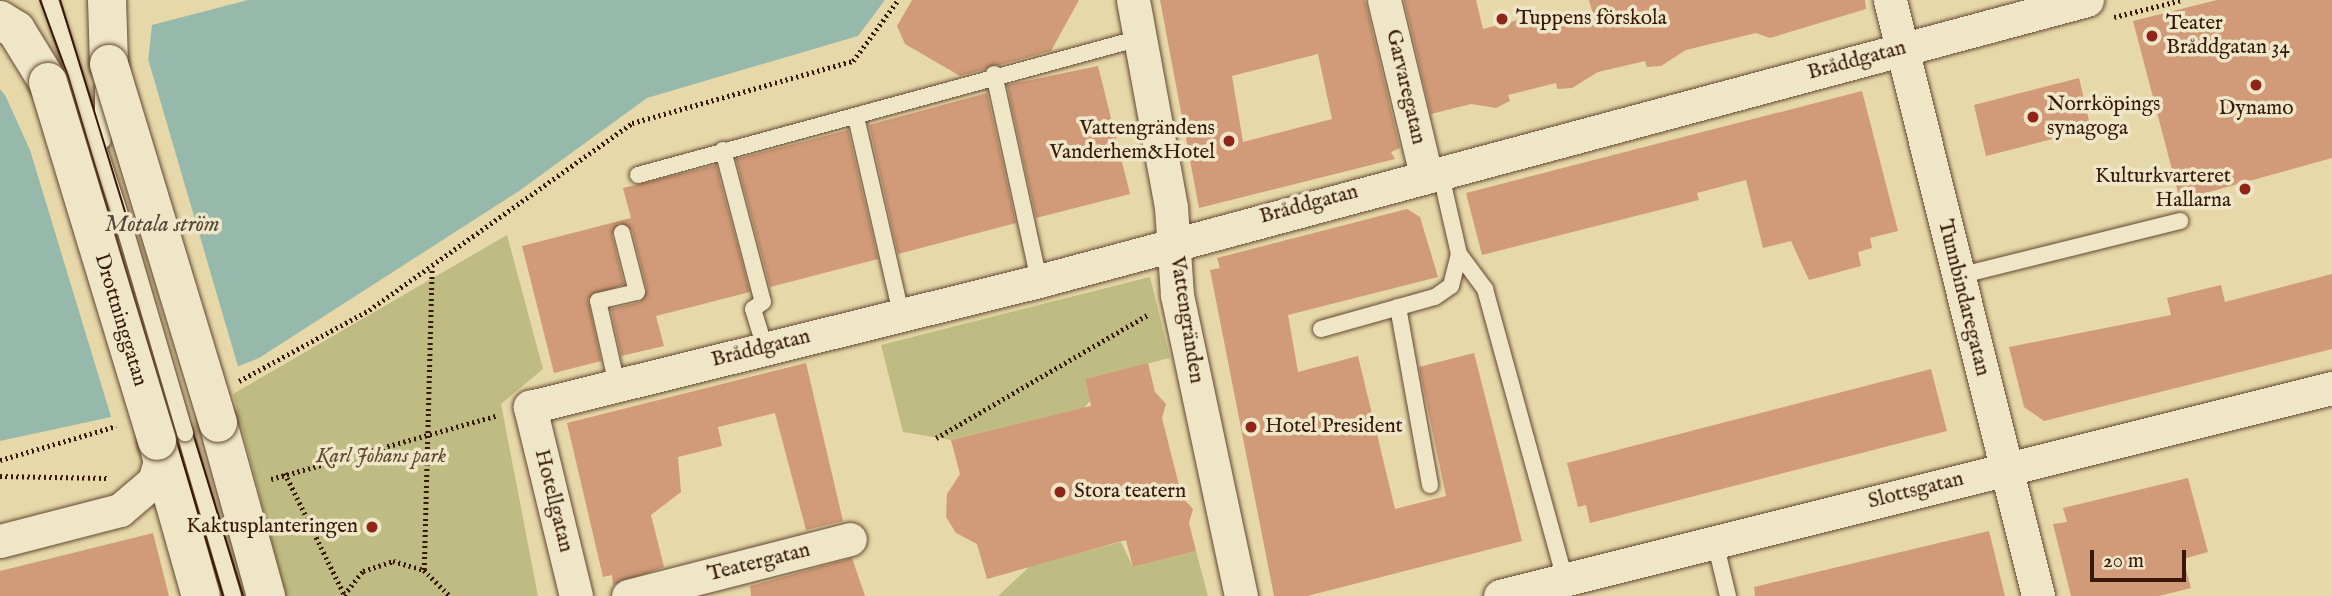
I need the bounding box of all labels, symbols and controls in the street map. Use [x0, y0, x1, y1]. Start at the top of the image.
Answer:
place label: Tuppens förskola [1516, 6, 1667, 32]
marker: Tuppens förskola [1494, 11, 1510, 27]
place label: Teater Bråddgatan 34 [2166, 11, 2290, 61]
street label: Garvaregatan [1380, 27, 1430, 147]
marker: Teater Bråddgatan 34 [2144, 28, 2160, 44]
street label: Bråddgatan [1805, 36, 1909, 86]
marker: Dynamo [2248, 77, 2264, 93]
place label: Norrköpings synagoga [2047, 92, 2160, 142]
place label: Dynamo [2219, 96, 2293, 122]
marker: Norrköpings synagoga [2025, 109, 2041, 125]
place label: Vattengrändens Vanderhem&Hotel [1049, 116, 1215, 166]
marker: Vattengrändens Vanderhem&Hotel [1221, 133, 1237, 149]
place label: Kulturkvarteret Hallarna [2095, 164, 2231, 214]
street label: Bråddgatan [1257, 180, 1361, 230]
marker: Kulturkvarteret Hallarna [2237, 181, 2253, 197]
water label: Motala ström [104, 211, 220, 239]
street label: Tunnbindaregatan [1931, 217, 1995, 379]
street label: Drottninggatan [88, 251, 152, 389]
street label: Vattengränden [1164, 255, 1208, 385]
street label: Bråddgatan [709, 325, 813, 373]
place label: Hotel President [1265, 414, 1403, 440]
marker: Hotel President [1243, 419, 1259, 435]
park label: Karl Johans park [316, 444, 446, 470]
street label: Hotellgatan [528, 447, 578, 555]
street label: Slottsgatan [1866, 467, 1966, 515]
place label: Stora teatern [1074, 479, 1186, 505]
marker: Stora teatern [1052, 484, 1068, 500]
place label: Kaktusplanteringen [186, 514, 358, 540]
marker: Kaktusplanteringen [364, 519, 380, 535]
scale bar [2094, 536, 2190, 580]
street label: Teatergatan [705, 538, 813, 588]
text: 20 m [2103, 548, 2144, 575]

